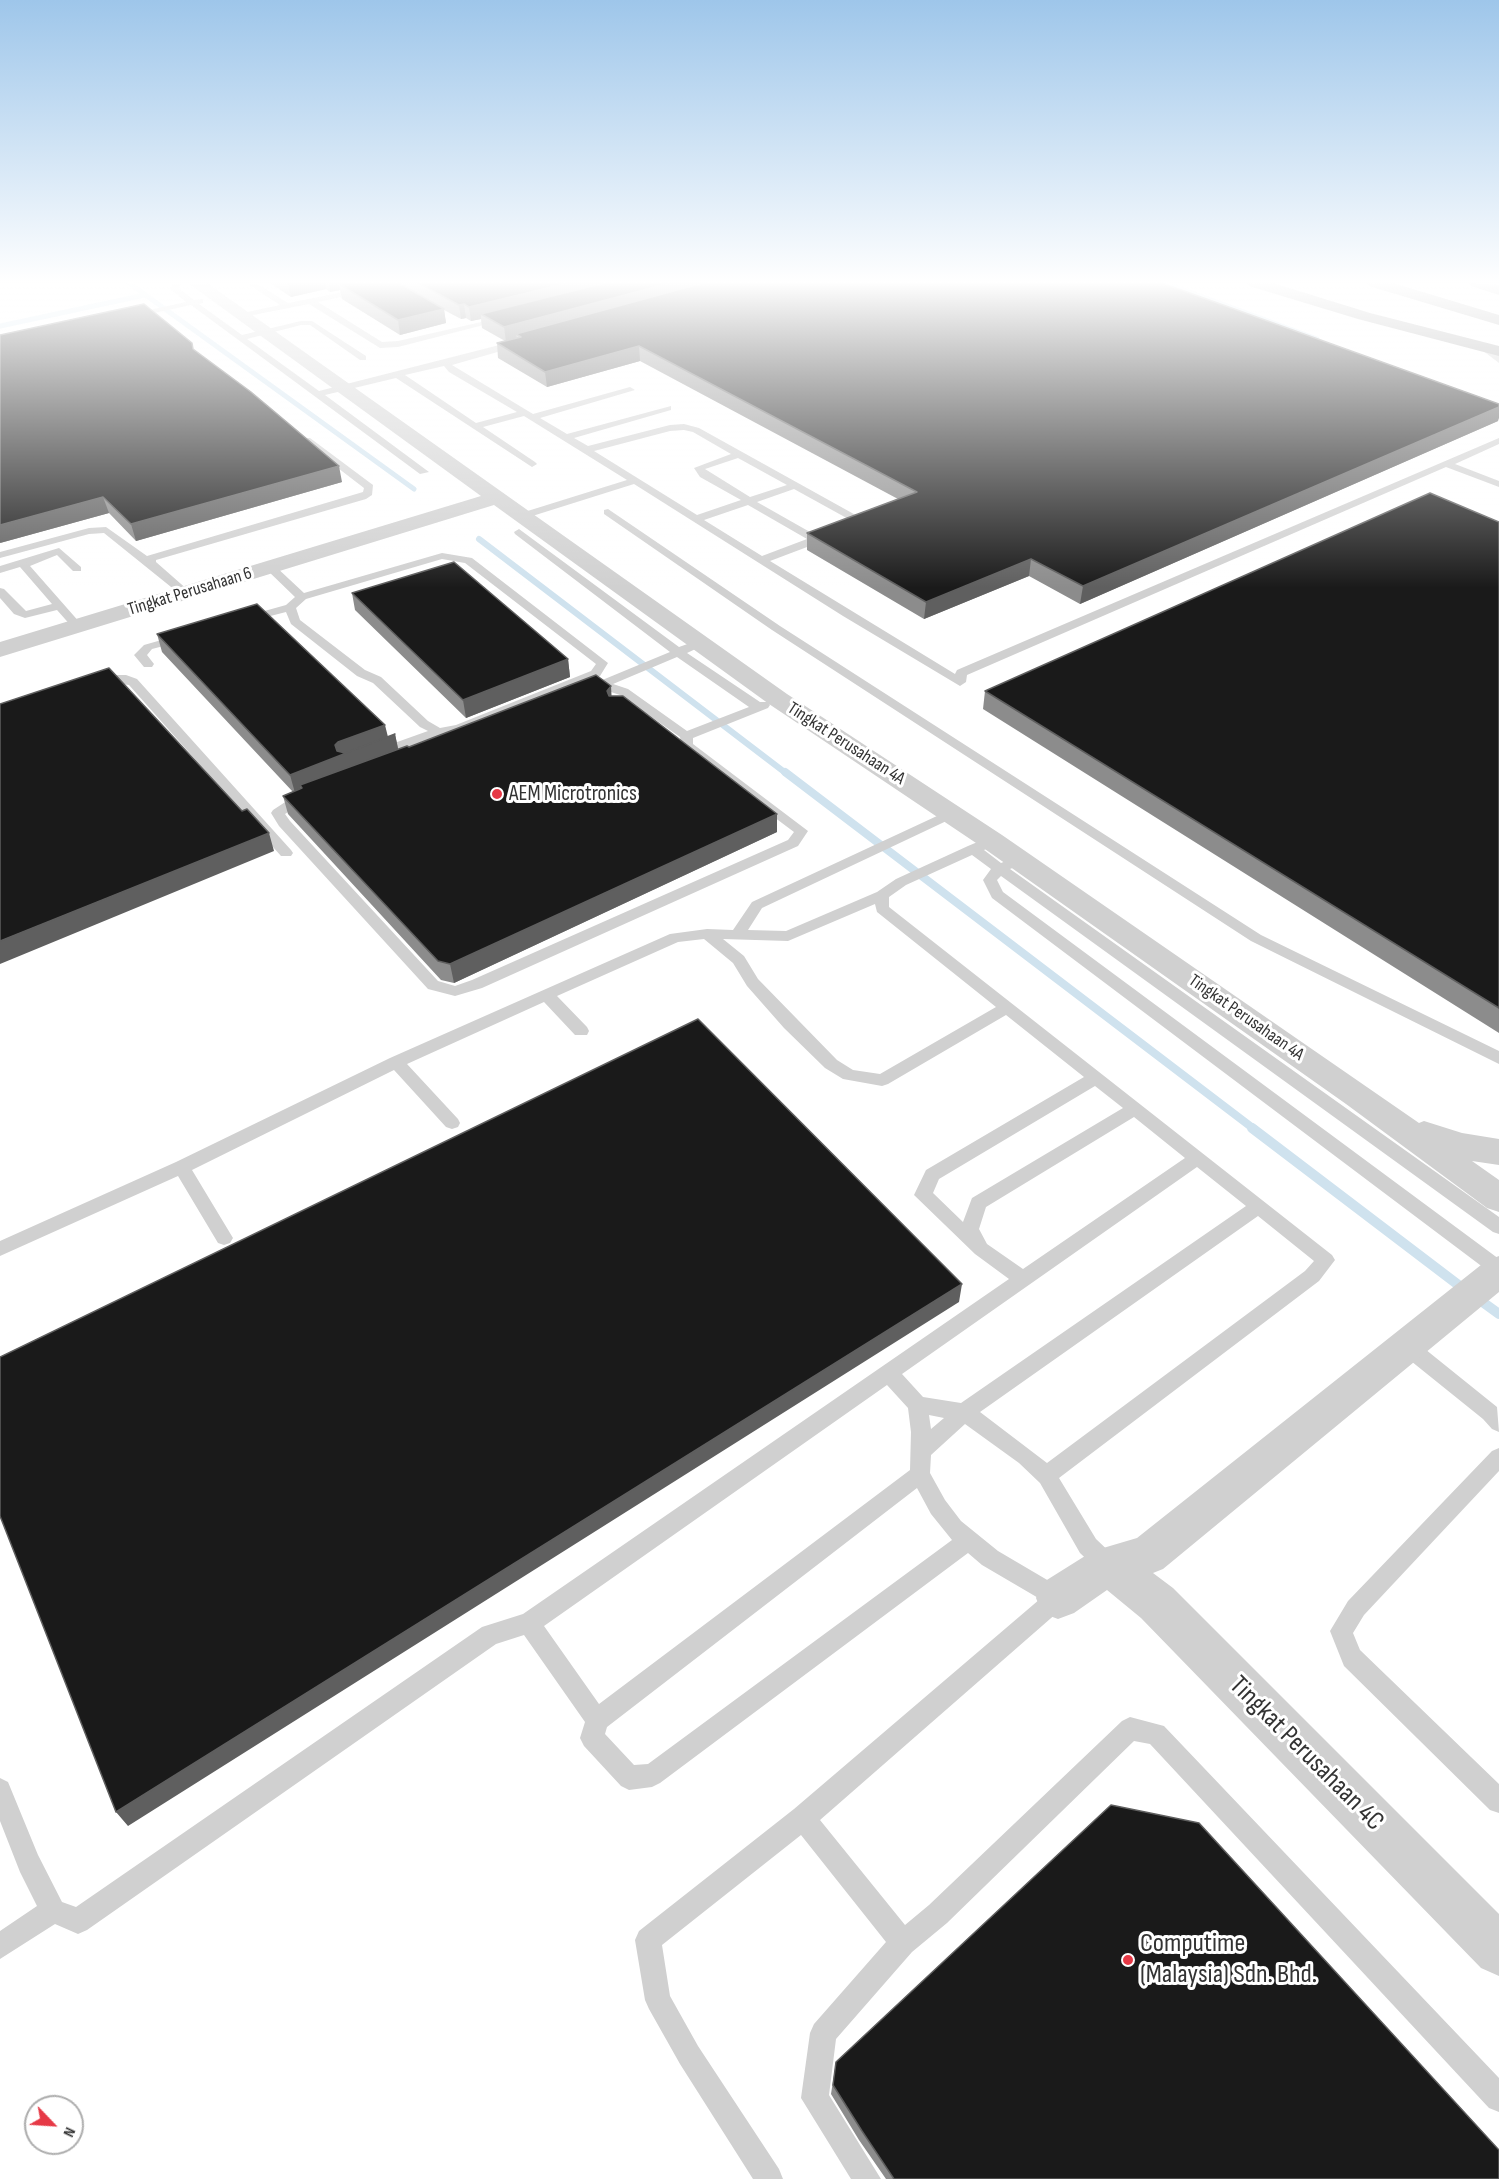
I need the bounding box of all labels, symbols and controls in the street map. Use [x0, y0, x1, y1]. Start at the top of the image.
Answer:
street label: Tingkat Perusahaan 6 [125, 563, 255, 621]
street label: Tingkat Perusahaan 4A [783, 698, 909, 790]
place label: AEM Microtronics [509, 781, 637, 807]
marker: AEM Microtronics [490, 787, 504, 801]
street label: Tingkat Perusahaan 4A [1184, 970, 1308, 1066]
street label: Tingkat Perusahaan 4C [1222, 1670, 1390, 1838]
place label: Computime (Malaysia) Sdn. Bhd. [1140, 1928, 1317, 1991]
marker: Computime (Malaysia) Sdn. Bhd. [1121, 1953, 1135, 1967]
north arrow [24, 2095, 84, 2155]
text: N [59, 2124, 79, 2140]

